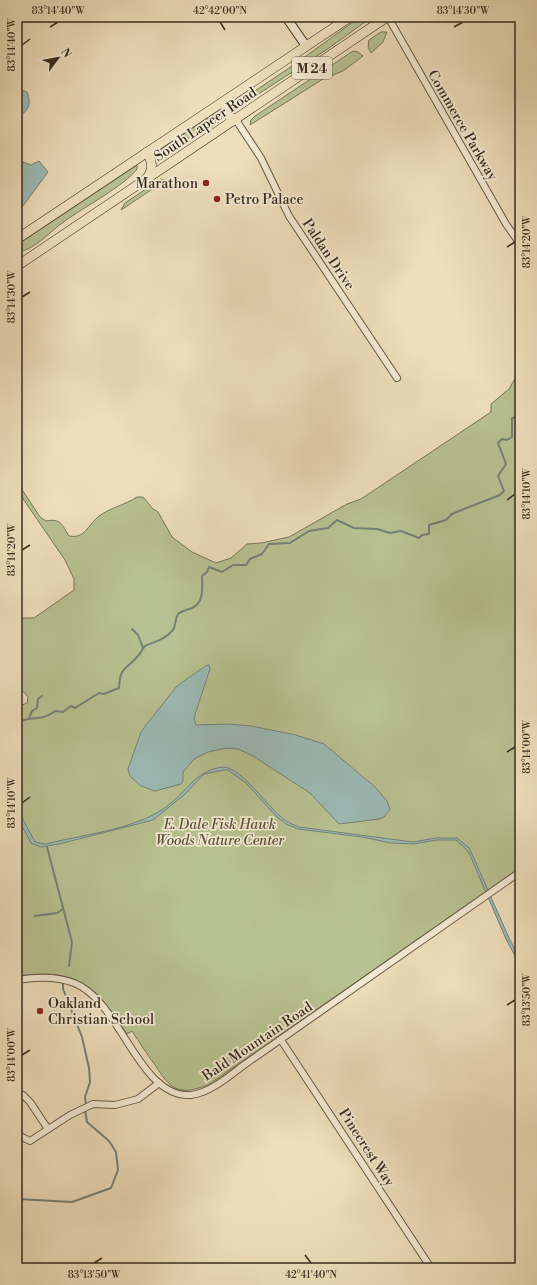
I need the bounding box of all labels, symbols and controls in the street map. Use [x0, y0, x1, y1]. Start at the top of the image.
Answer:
text: 83°14'40"W [32, 5, 85, 17]
text: 42°42'00"N [193, 5, 247, 17]
text: 83°14'30"W [437, 5, 490, 17]
text: 83°14'40"W [6, 18, 18, 71]
north arrow [38, 38, 78, 78]
text: N [57, 46, 74, 61]
road number: M 24 [292, 57, 332, 79]
street label: Commerce Parkway [423, 67, 501, 184]
street label: South Lapeer Road [151, 84, 260, 166]
place label: Marathon [136, 175, 199, 193]
marker: Marathon [201, 178, 211, 188]
place label: Petro Palace [225, 191, 304, 209]
marker: Petro Palace [212, 194, 222, 204]
text: 83°14'20"W [521, 215, 533, 268]
street label: Paldan Drive [298, 216, 359, 294]
text: 83°14'30"W [6, 270, 18, 323]
text: 83°14'10"W [521, 468, 533, 520]
text: 83°14'20"W [6, 523, 18, 576]
text: 83°14'00"W [521, 719, 533, 774]
text: 83°14'10"W [6, 777, 18, 829]
park label: E. Dale Fisk Hawk Woods Nature Center [156, 816, 285, 850]
text: 83°13'50"W [521, 973, 533, 1026]
place label: Oakland Christian School [48, 995, 154, 1029]
street label: Bald Mountain Road [198, 998, 316, 1086]
marker: Oakland Christian School [35, 1006, 45, 1016]
text: 83°14'00"W [6, 1027, 18, 1082]
street label: Pinecrest Way [334, 1105, 398, 1190]
text: 83°13'50"W [68, 1269, 121, 1281]
text: 42°41'40"N [285, 1269, 337, 1281]

